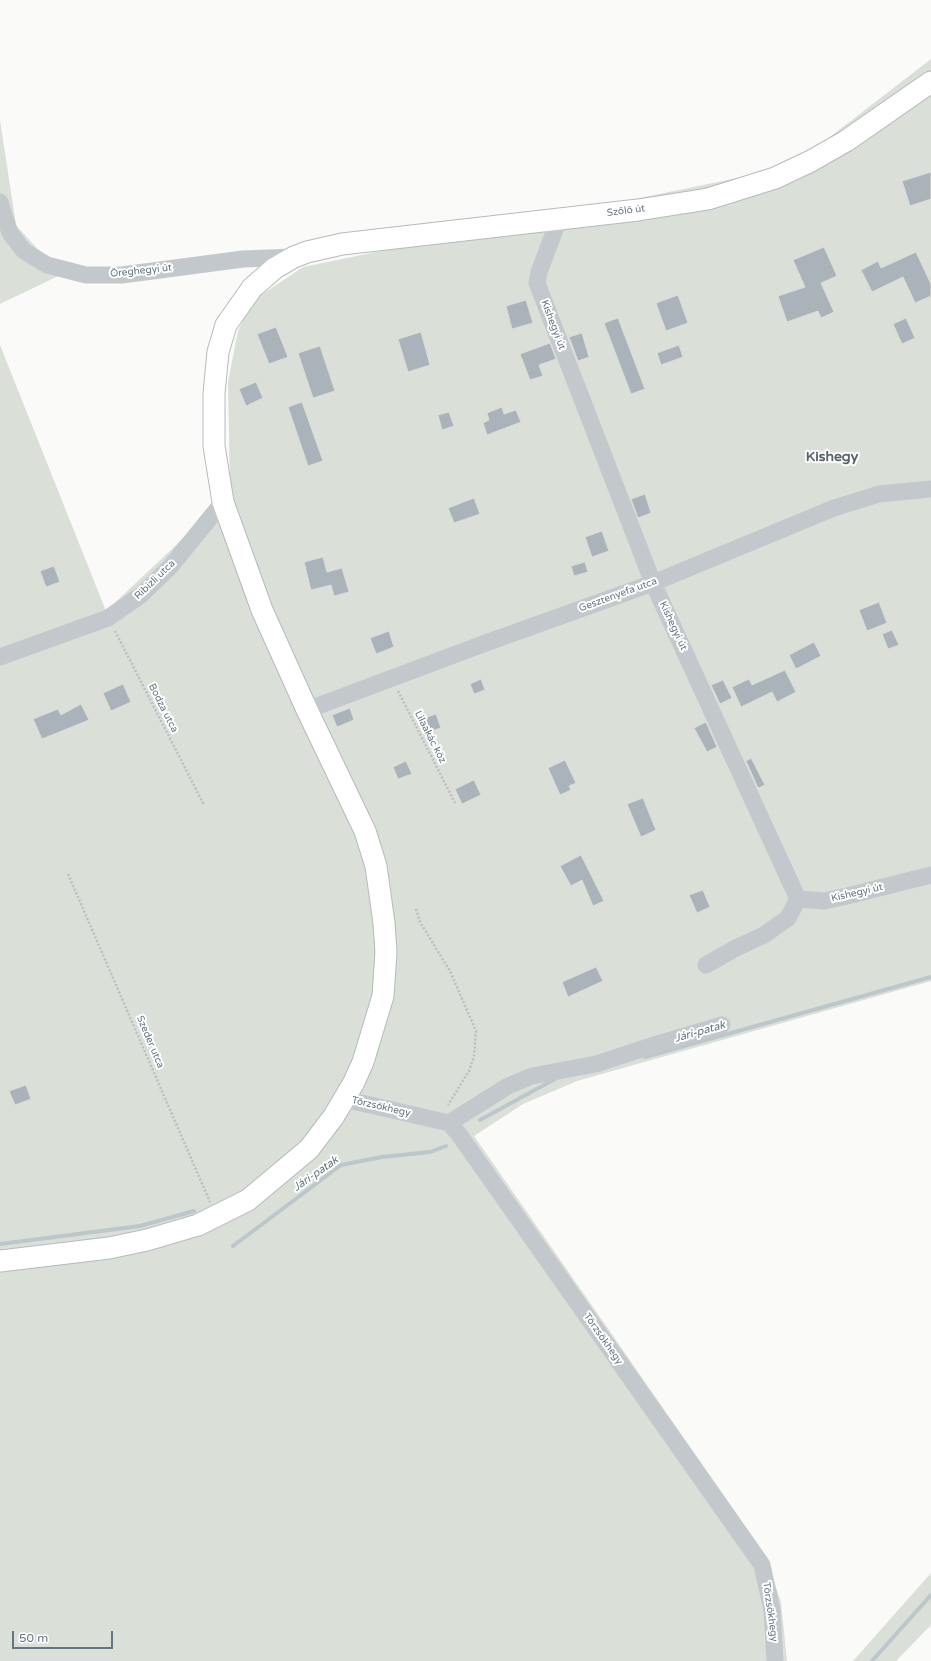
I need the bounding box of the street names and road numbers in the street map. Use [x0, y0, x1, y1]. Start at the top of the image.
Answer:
street label: Szőlő út [606, 203, 646, 219]
street label: Öreghegyi út [109, 262, 173, 280]
street label: Kishegyi út [538, 298, 568, 352]
street label: Ribizli utca [132, 558, 178, 602]
street label: Gesztenyefa utca [577, 575, 659, 615]
street label: Kishegyi út [656, 600, 690, 652]
street label: Bodza utca [146, 682, 180, 734]
street label: Lilaakác köz [412, 709, 448, 765]
street label: Kishegyi út [830, 881, 884, 905]
street label: Szeder utca [134, 1014, 166, 1070]
street label: Törzsökhegy [350, 1094, 412, 1120]
street label: Törzsökhegy [581, 1311, 625, 1367]
street label: Törzsökhegy [760, 1581, 780, 1643]

